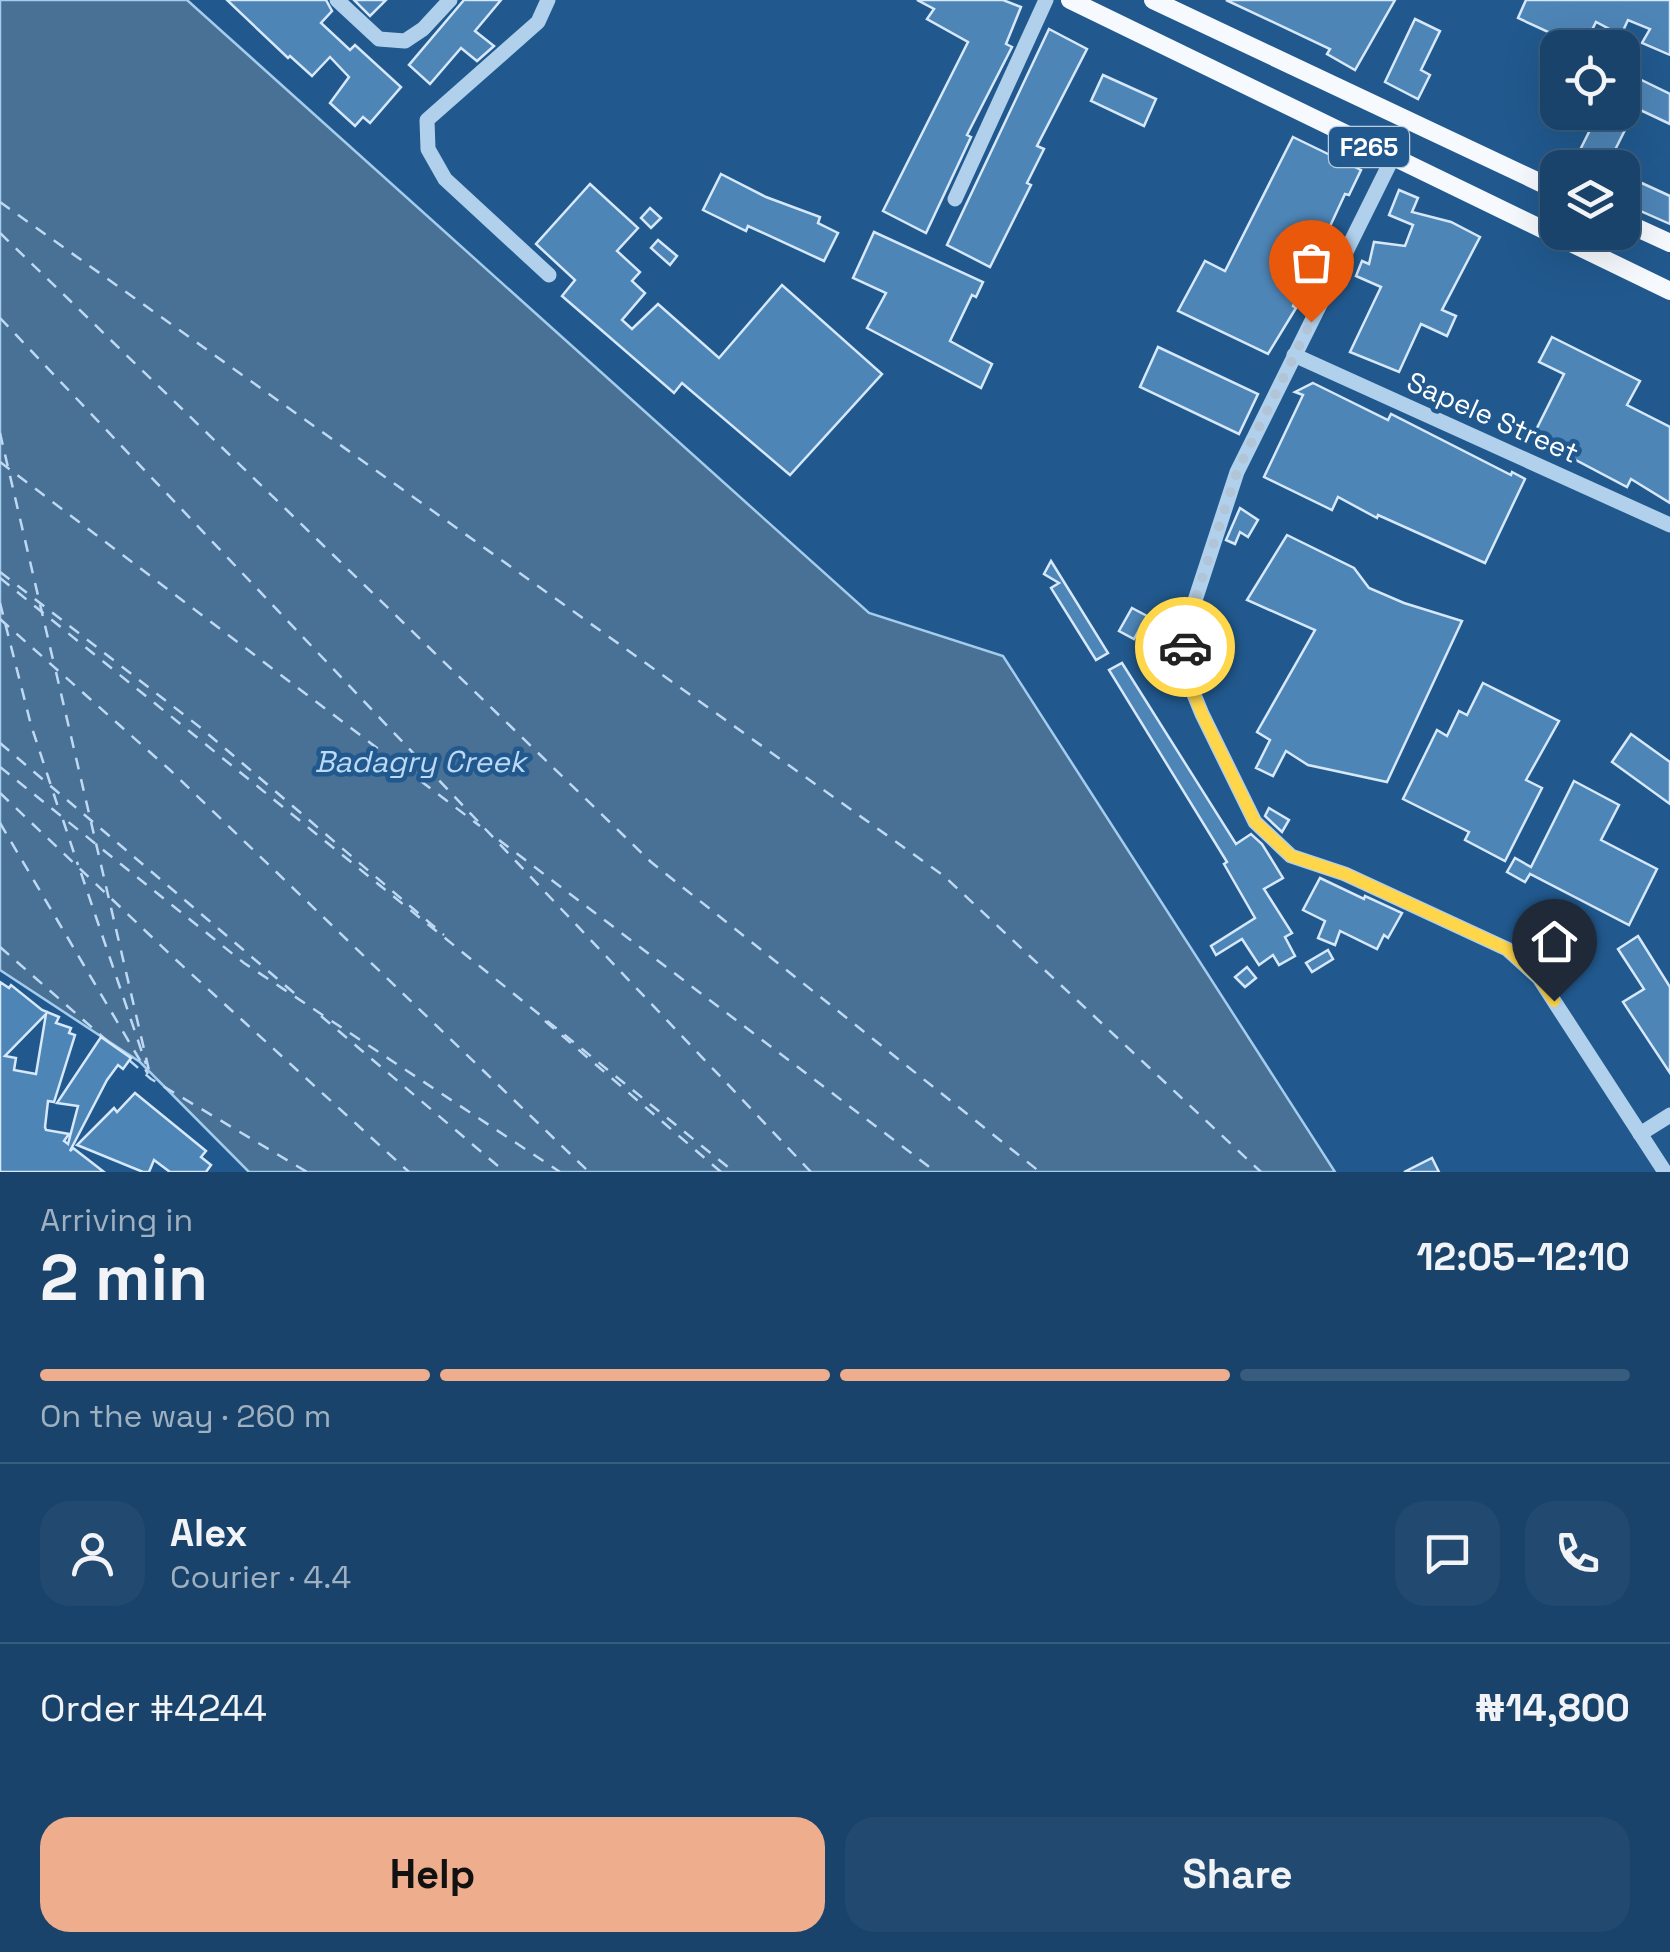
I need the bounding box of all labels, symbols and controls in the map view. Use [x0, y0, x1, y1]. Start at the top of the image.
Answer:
map controls [1540, 30, 1640, 250]
button: locate [1540, 30, 1640, 130]
road number: F265 [1329, 127, 1409, 167]
button: layers [1540, 150, 1640, 250]
pin [1269, 220, 1354, 323]
icon: bag [1284, 235, 1339, 290]
street label: Sapele Street [1402, 363, 1584, 471]
courier [1135, 597, 1235, 697]
icon: car [1158, 620, 1213, 675]
water label: Badagry Creek [314, 742, 528, 781]
pin [1512, 899, 1597, 1002]
icon: home [1527, 914, 1582, 969]
text: Arriving in [40, 1200, 193, 1240]
text: 12:05–12:10 [1416, 1233, 1630, 1281]
text: 2 min [40, 1236, 208, 1319]
text: On the way · 260 m [40, 1396, 331, 1436]
button: person [40, 1501, 145, 1606]
button: chat [1395, 1501, 1500, 1606]
button: phone [1525, 1501, 1630, 1606]
text: Alex [170, 1509, 247, 1557]
text: Courier · 4.4 [170, 1557, 351, 1597]
text: Order #4244 [40, 1684, 267, 1732]
text: ₦14,800 [1475, 1684, 1630, 1732]
button: Help [40, 1817, 825, 1932]
button: Share [845, 1817, 1630, 1932]

